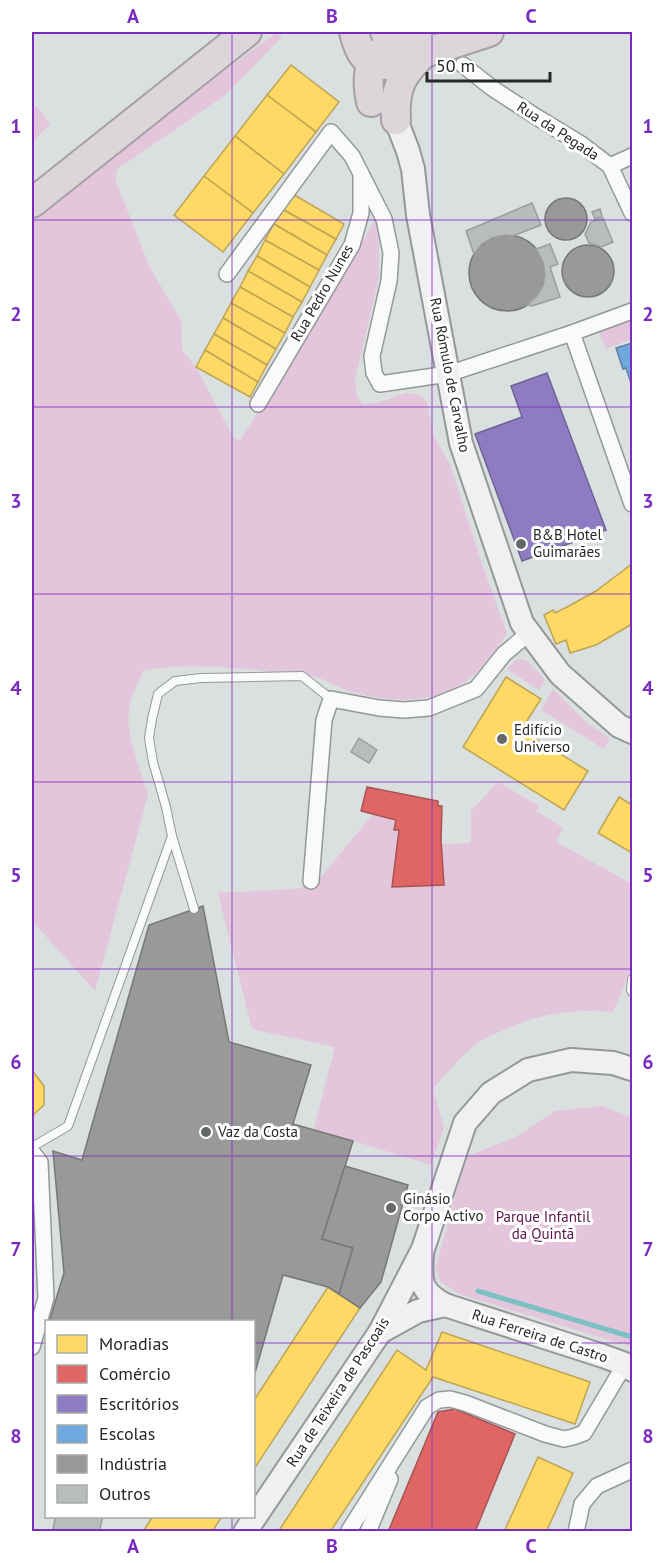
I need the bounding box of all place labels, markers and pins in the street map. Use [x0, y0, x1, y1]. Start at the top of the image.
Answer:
place label: B&B Hotel Guimarães [533, 525, 602, 561]
marker: B&B Hotel Guimarães [514, 537, 528, 551]
place label: Edifício Universo [514, 720, 570, 756]
marker: Edifício Universo [495, 732, 509, 746]
place label: Vaz da Costa [217, 1122, 298, 1141]
marker: Vaz da Costa [199, 1125, 213, 1139]
place label: Ginásio Corpo Activo [403, 1189, 483, 1225]
marker: Ginásio Corpo Activo [384, 1201, 398, 1215]

